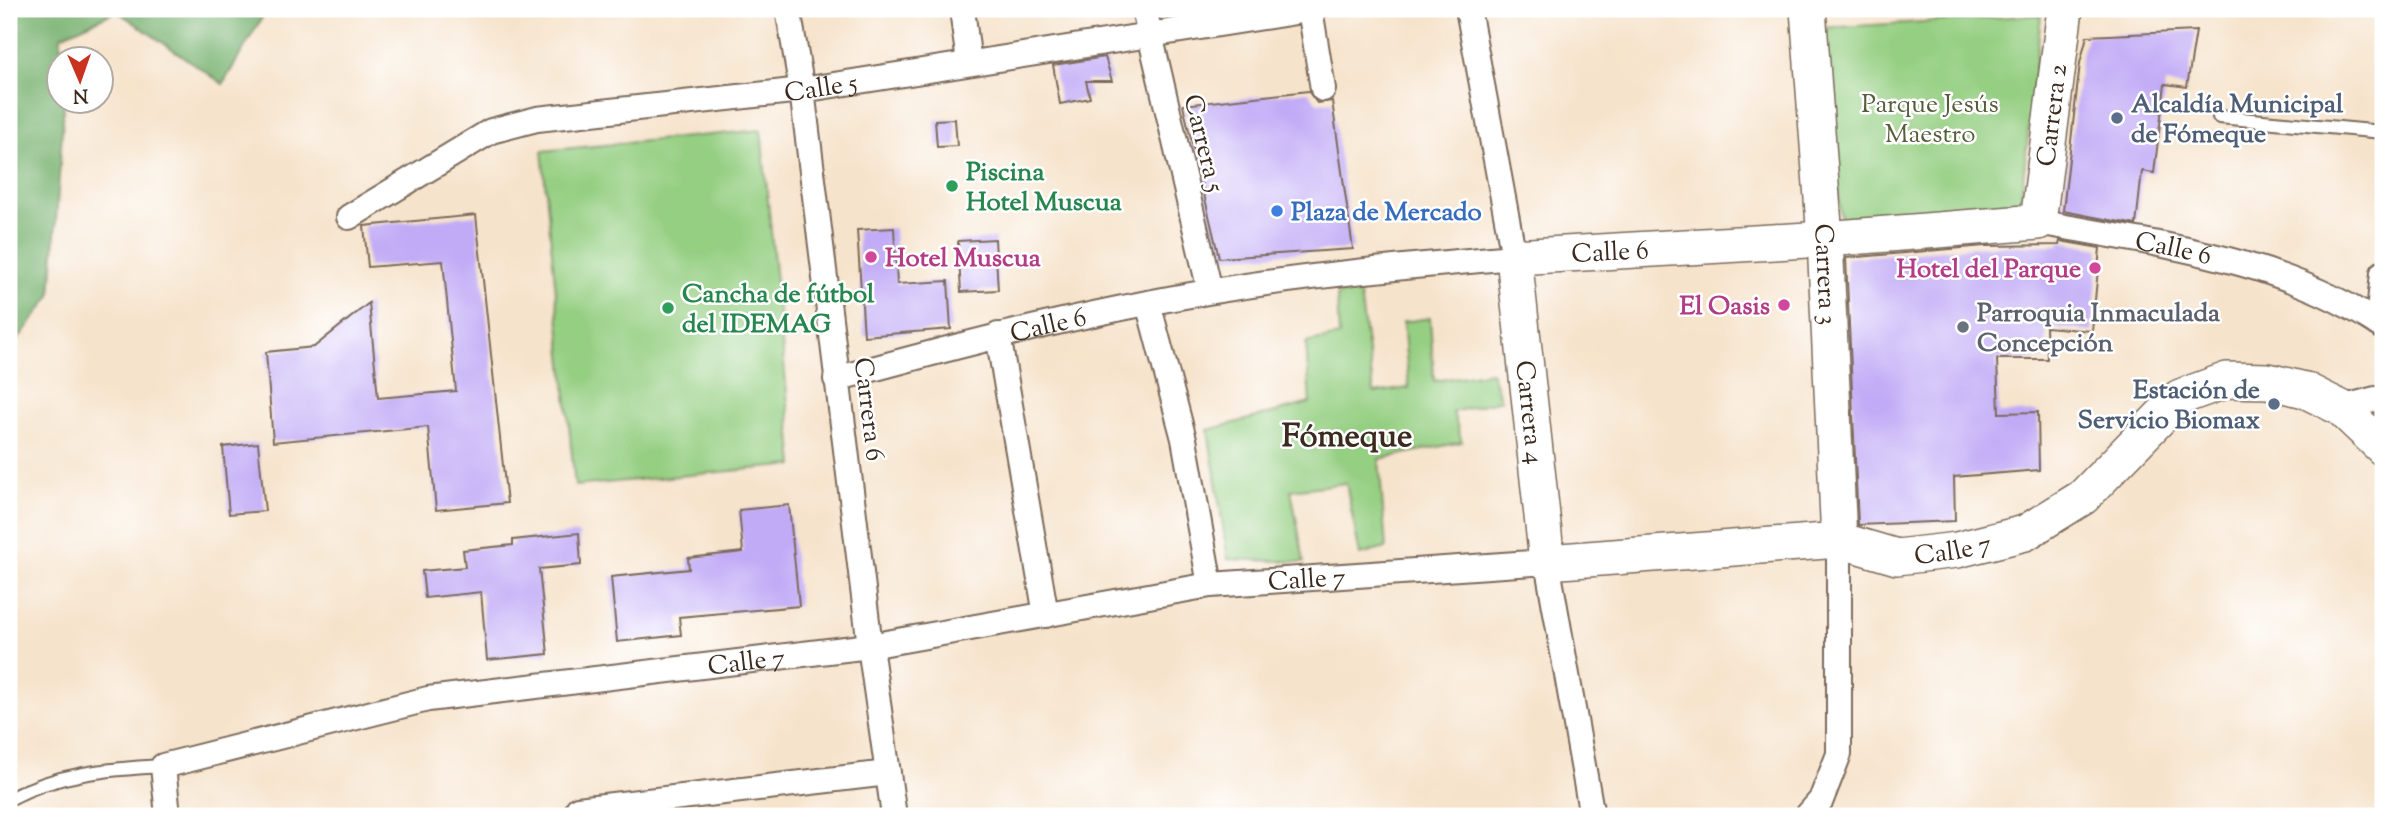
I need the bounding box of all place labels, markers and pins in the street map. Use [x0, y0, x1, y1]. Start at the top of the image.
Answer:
place label: Alcaldía Municipal de Fómeque [2131, 87, 2344, 154]
marker: Alcaldía Municipal de Fómeque [2109, 110, 2125, 126]
place label: Piscina Hotel Muscua [966, 155, 1122, 222]
marker: Piscina Hotel Muscua [944, 178, 960, 194]
place label: Plaza de Mercado [1291, 195, 1482, 232]
marker: Plaza de Mercado [1269, 203, 1285, 219]
place label: Hotel Muscua [885, 241, 1041, 278]
marker: Hotel Muscua [863, 249, 879, 265]
place label: Hotel del Parque [1896, 252, 2081, 289]
marker: Hotel del Parque [2087, 260, 2103, 276]
place label: Cancha de fútbol del IDEMAG [682, 277, 875, 344]
place label: El Oasis [1680, 289, 1770, 326]
place label: Parroquia Inmaculada Concepción [1977, 296, 2220, 363]
marker: El Oasis [1776, 297, 1792, 313]
marker: Cancha de fútbol del IDEMAG [660, 300, 676, 316]
marker: Parroquia Inmaculada Concepción [1955, 319, 1971, 335]
place label: Estación de Servicio Biomax [2077, 373, 2260, 440]
marker: Estación de Servicio Biomax [2266, 396, 2282, 412]

